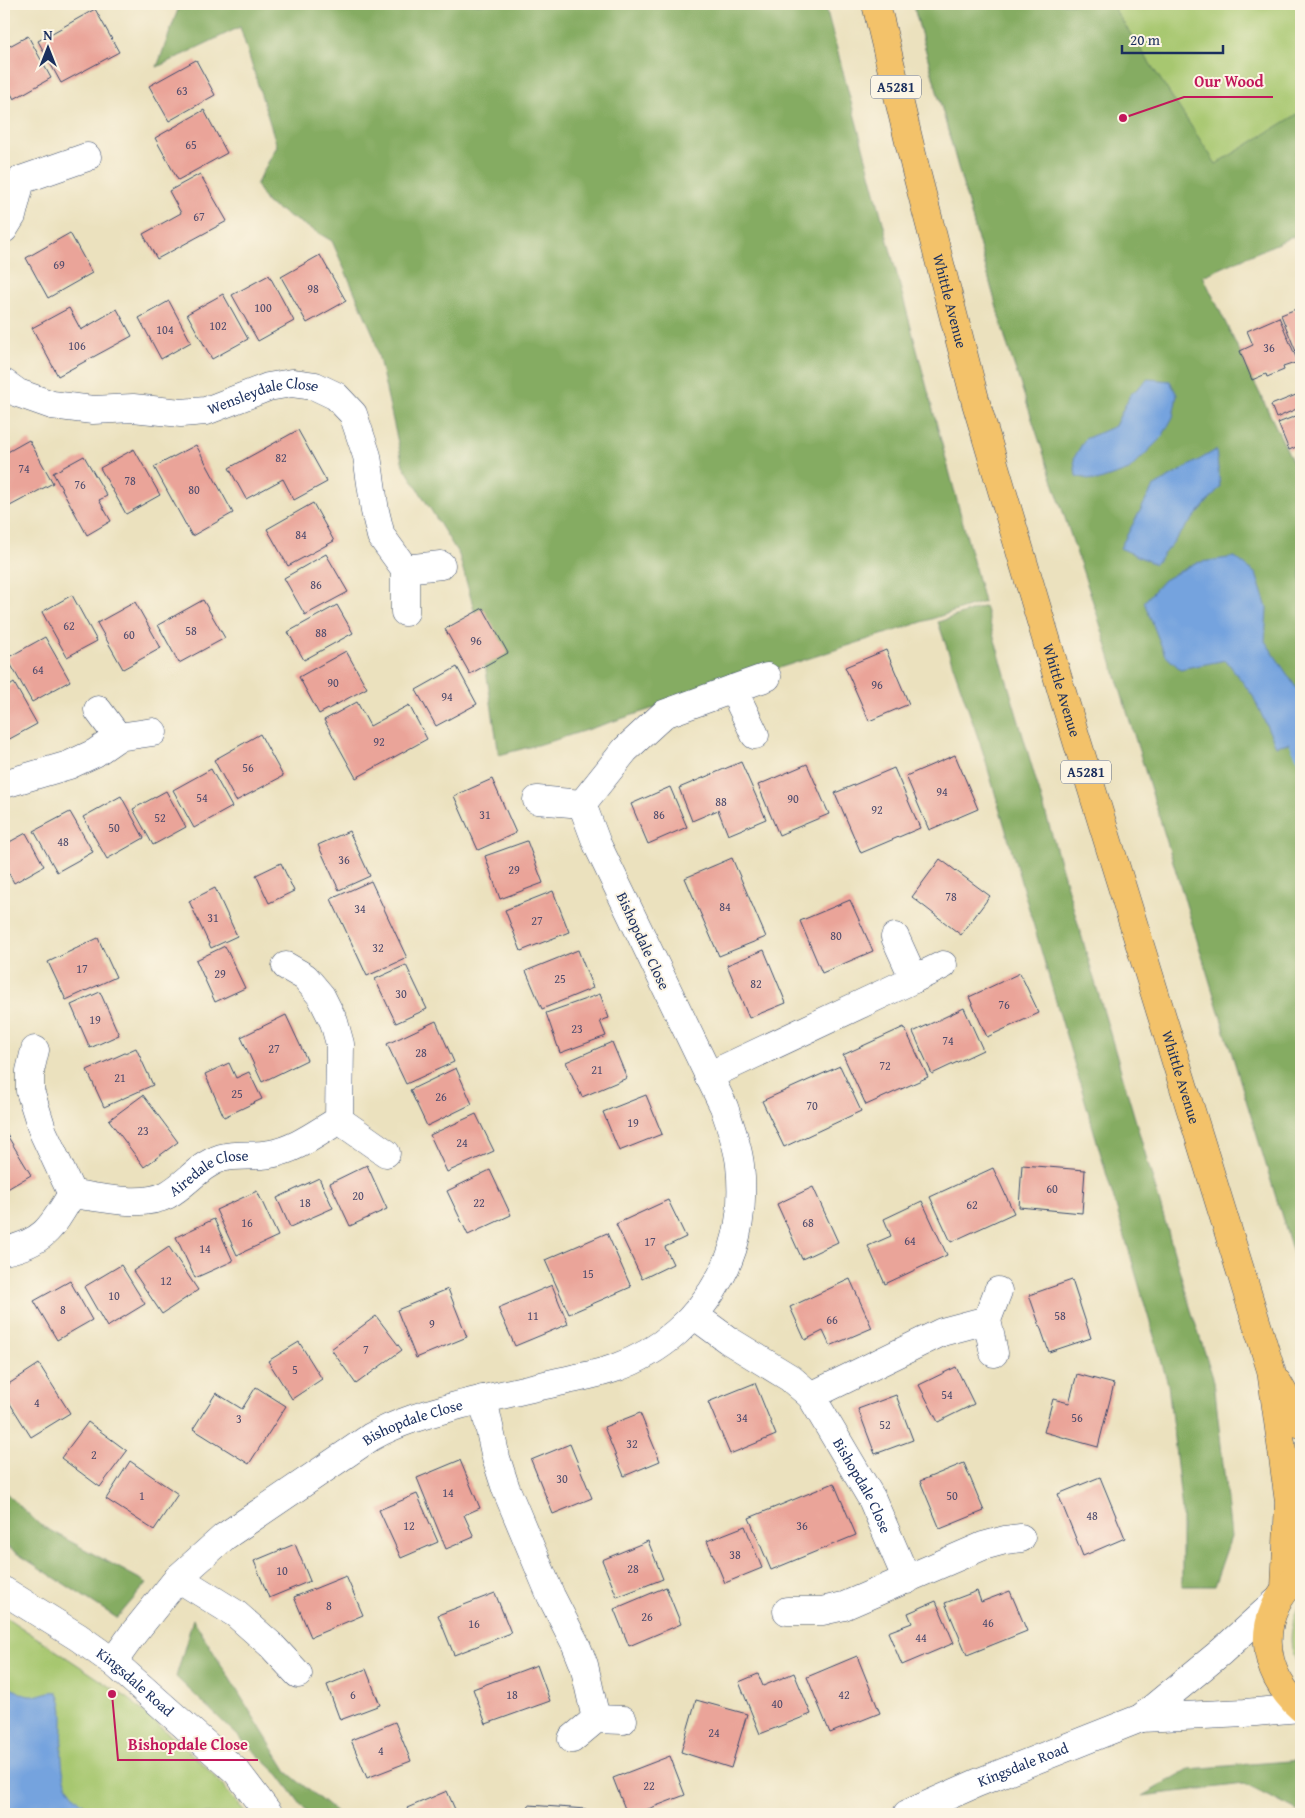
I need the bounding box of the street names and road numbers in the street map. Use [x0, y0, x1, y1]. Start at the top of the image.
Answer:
road number: A5281 [871, 75, 921, 98]
street label: Whittle Avenue [928, 251, 972, 350]
street label: Wensleydale Close [204, 372, 323, 419]
street label: Whittle Avenue [1038, 641, 1086, 739]
road number: A5281 [1061, 760, 1111, 784]
street label: Bishopdale Close [612, 889, 675, 993]
street label: Whittle Avenue [1157, 1028, 1205, 1126]
street label: Airedale Close [165, 1145, 249, 1201]
street label: Bishopdale Close [358, 1394, 465, 1450]
street label: Bishopdale Close [828, 1434, 897, 1536]
street label: Kingsdale Road [92, 1642, 179, 1721]
street label: Kingsdale Road [974, 1737, 1071, 1792]

